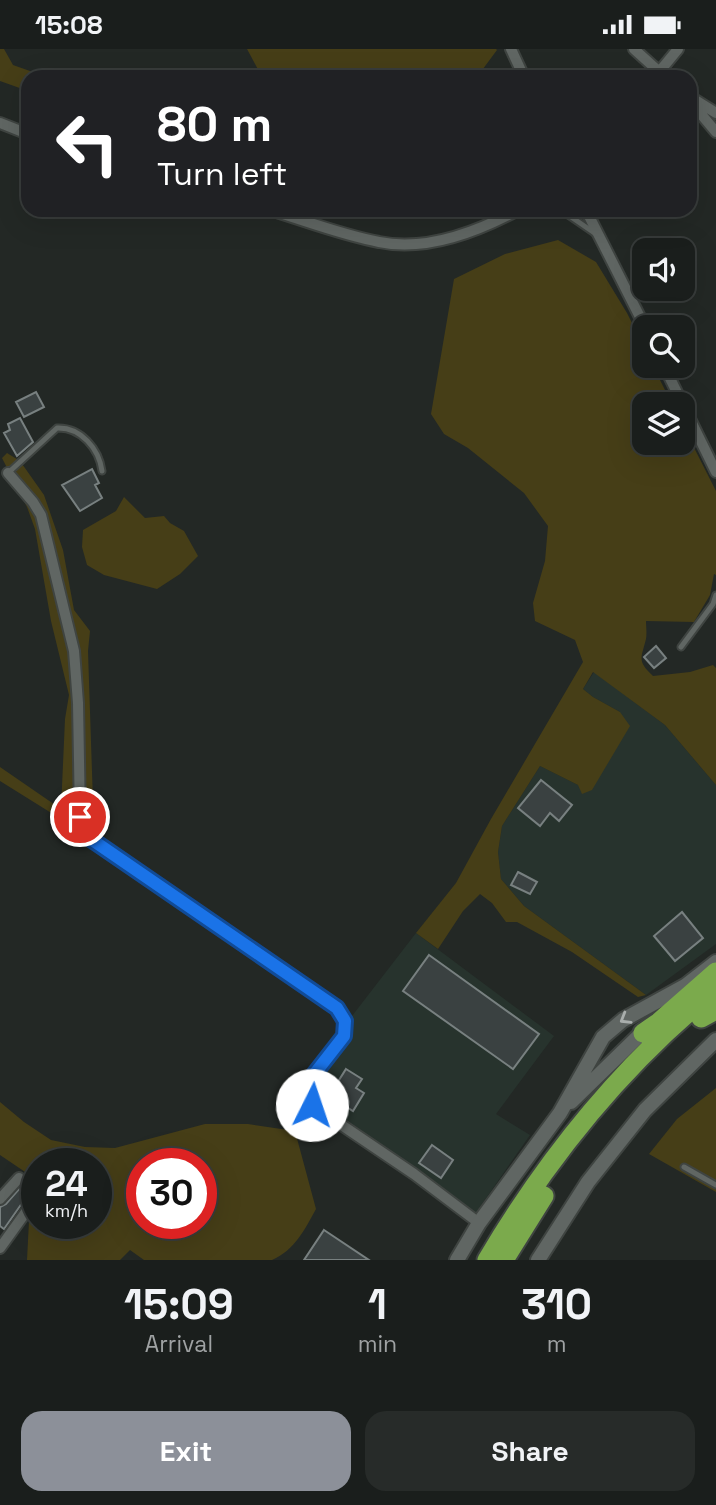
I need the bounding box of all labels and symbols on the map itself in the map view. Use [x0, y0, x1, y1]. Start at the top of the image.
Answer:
pin [50, 787, 110, 847]
one-way arrow [620, 1011, 633, 1024]
position arrow [275, 1068, 349, 1142]
speed limit sign: 30 [126, 1148, 217, 1239]

